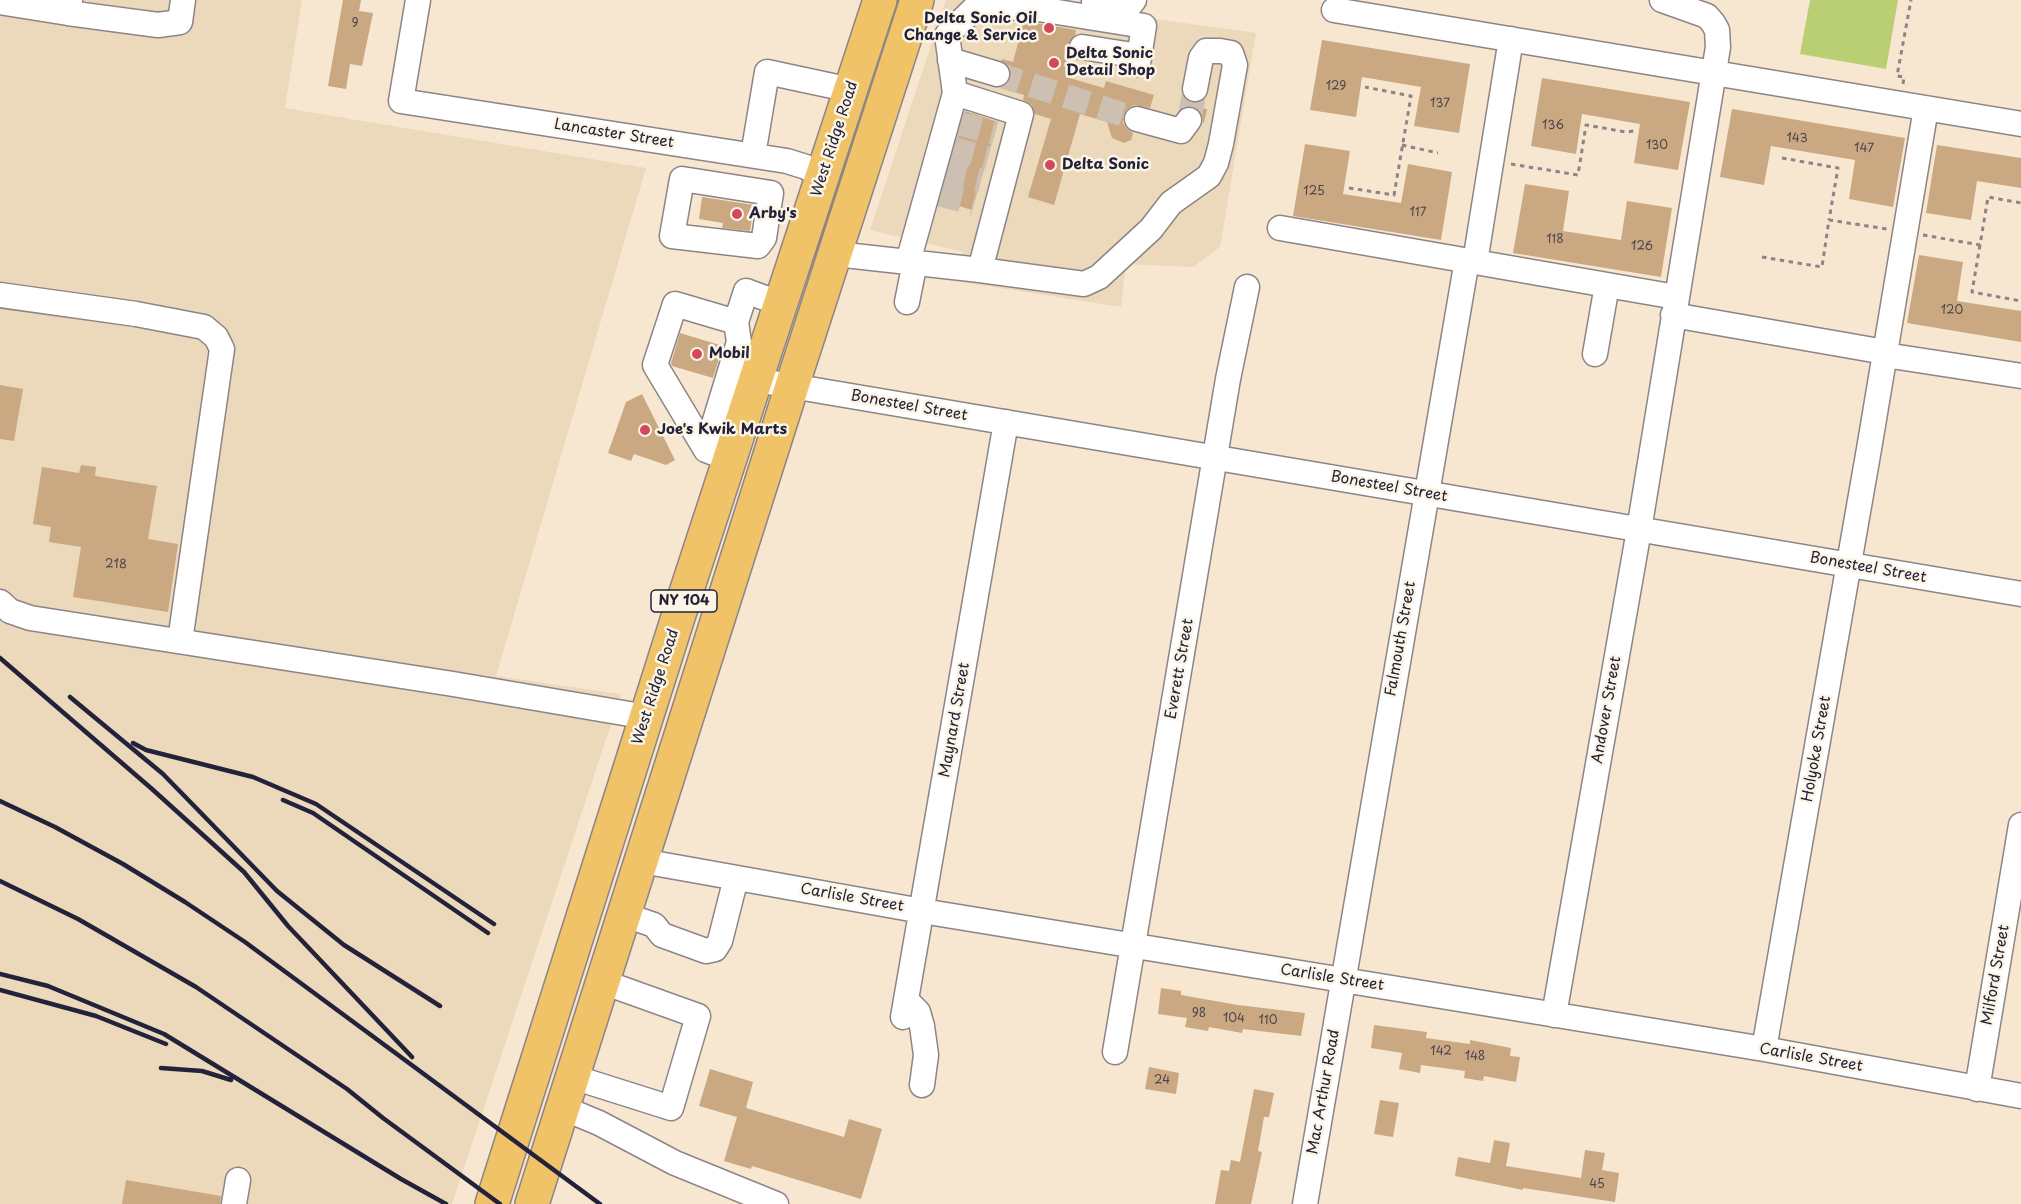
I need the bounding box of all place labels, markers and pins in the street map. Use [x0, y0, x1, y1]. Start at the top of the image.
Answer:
place label: Delta Sonic Oil Change & Service [904, 10, 1037, 45]
marker: Delta Sonic Oil Change & Service [1042, 21, 1056, 35]
place label: Delta Sonic Detail Shop [1066, 45, 1155, 80]
marker: Delta Sonic Detail Shop [1047, 56, 1061, 70]
place label: Delta Sonic [1062, 156, 1149, 174]
marker: Delta Sonic [1043, 158, 1057, 172]
place label: Arby's [749, 205, 797, 223]
marker: Arby's [730, 207, 744, 221]
place label: Mobil [709, 345, 750, 363]
marker: Mobil [690, 347, 704, 361]
place label: Joe's Kwik Marts [657, 421, 787, 439]
marker: Joe's Kwik Marts [638, 423, 652, 437]

